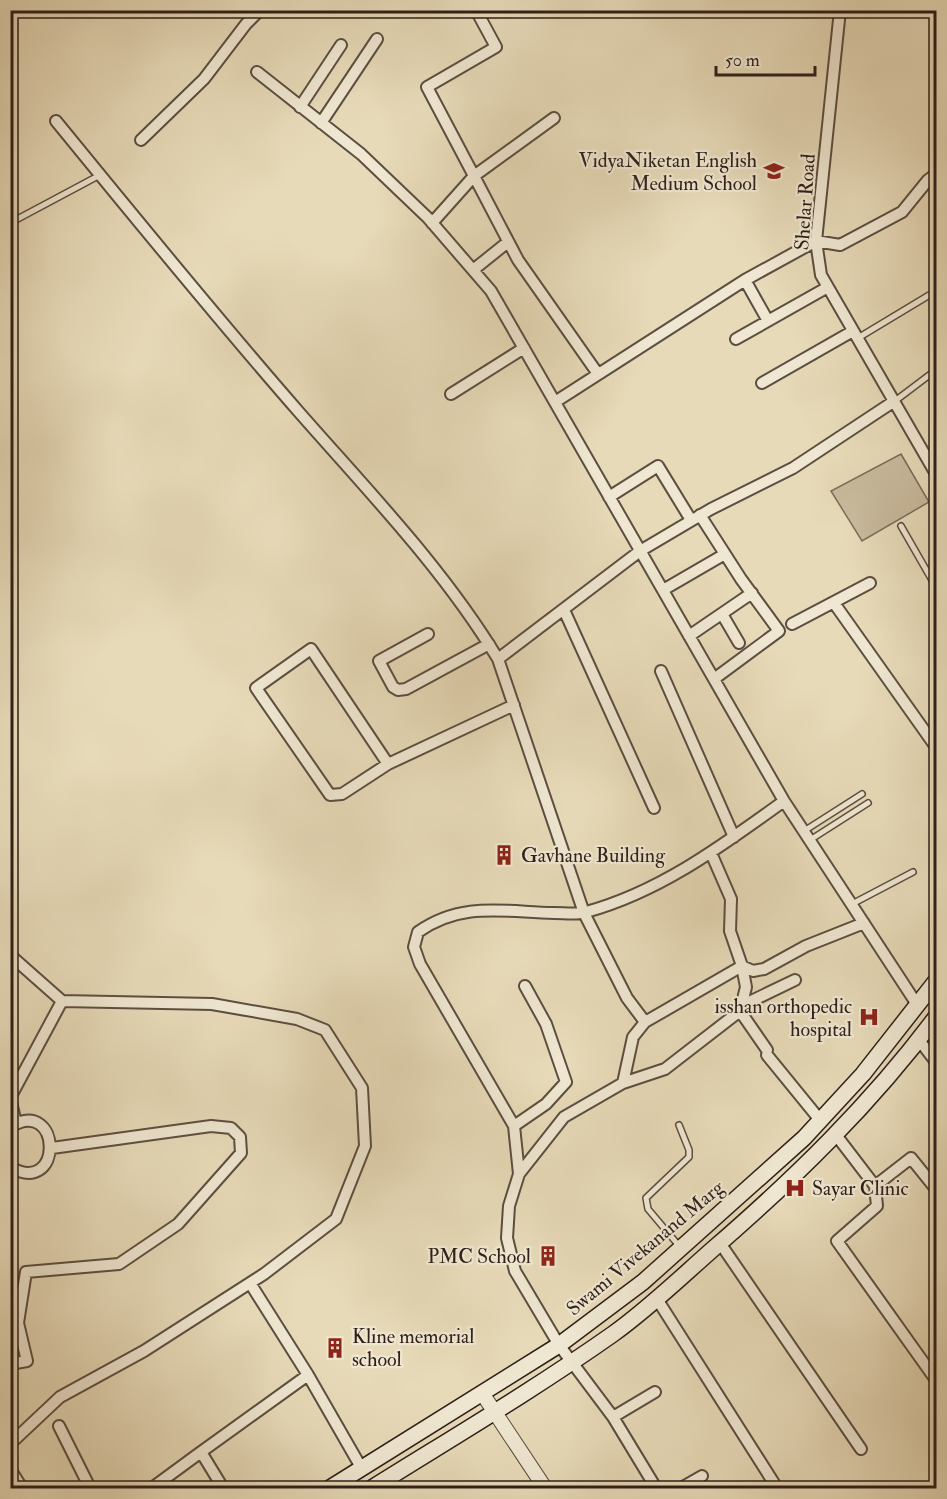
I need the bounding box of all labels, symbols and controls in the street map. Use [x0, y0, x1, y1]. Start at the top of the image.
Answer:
scale bar [716, 39, 815, 77]
text: 50 m [725, 49, 760, 72]
place label: VidyaNiketan English Medium School [578, 148, 758, 196]
street label: Shelar Road [789, 153, 821, 251]
school or university icon: VidyaNiketan English Medium School [762, 159, 786, 183]
building icon: Gavhane Building [492, 843, 516, 867]
place label: Gavhane Building [521, 843, 666, 868]
place label: isshan orthopedic hospital [715, 994, 852, 1043]
hospital icon: isshan orthopedic hospital [857, 1005, 881, 1029]
street label: Swami Vivekanand Marg [561, 1174, 730, 1321]
hospital icon: Sayar Clinic [783, 1176, 807, 1200]
place label: Sayar Clinic [812, 1176, 908, 1201]
place label: PMC School [427, 1244, 531, 1269]
building icon: PMC School [536, 1244, 560, 1268]
place label: Kline memorial school [352, 1324, 474, 1372]
building icon: Kline memorial school [323, 1336, 347, 1360]

